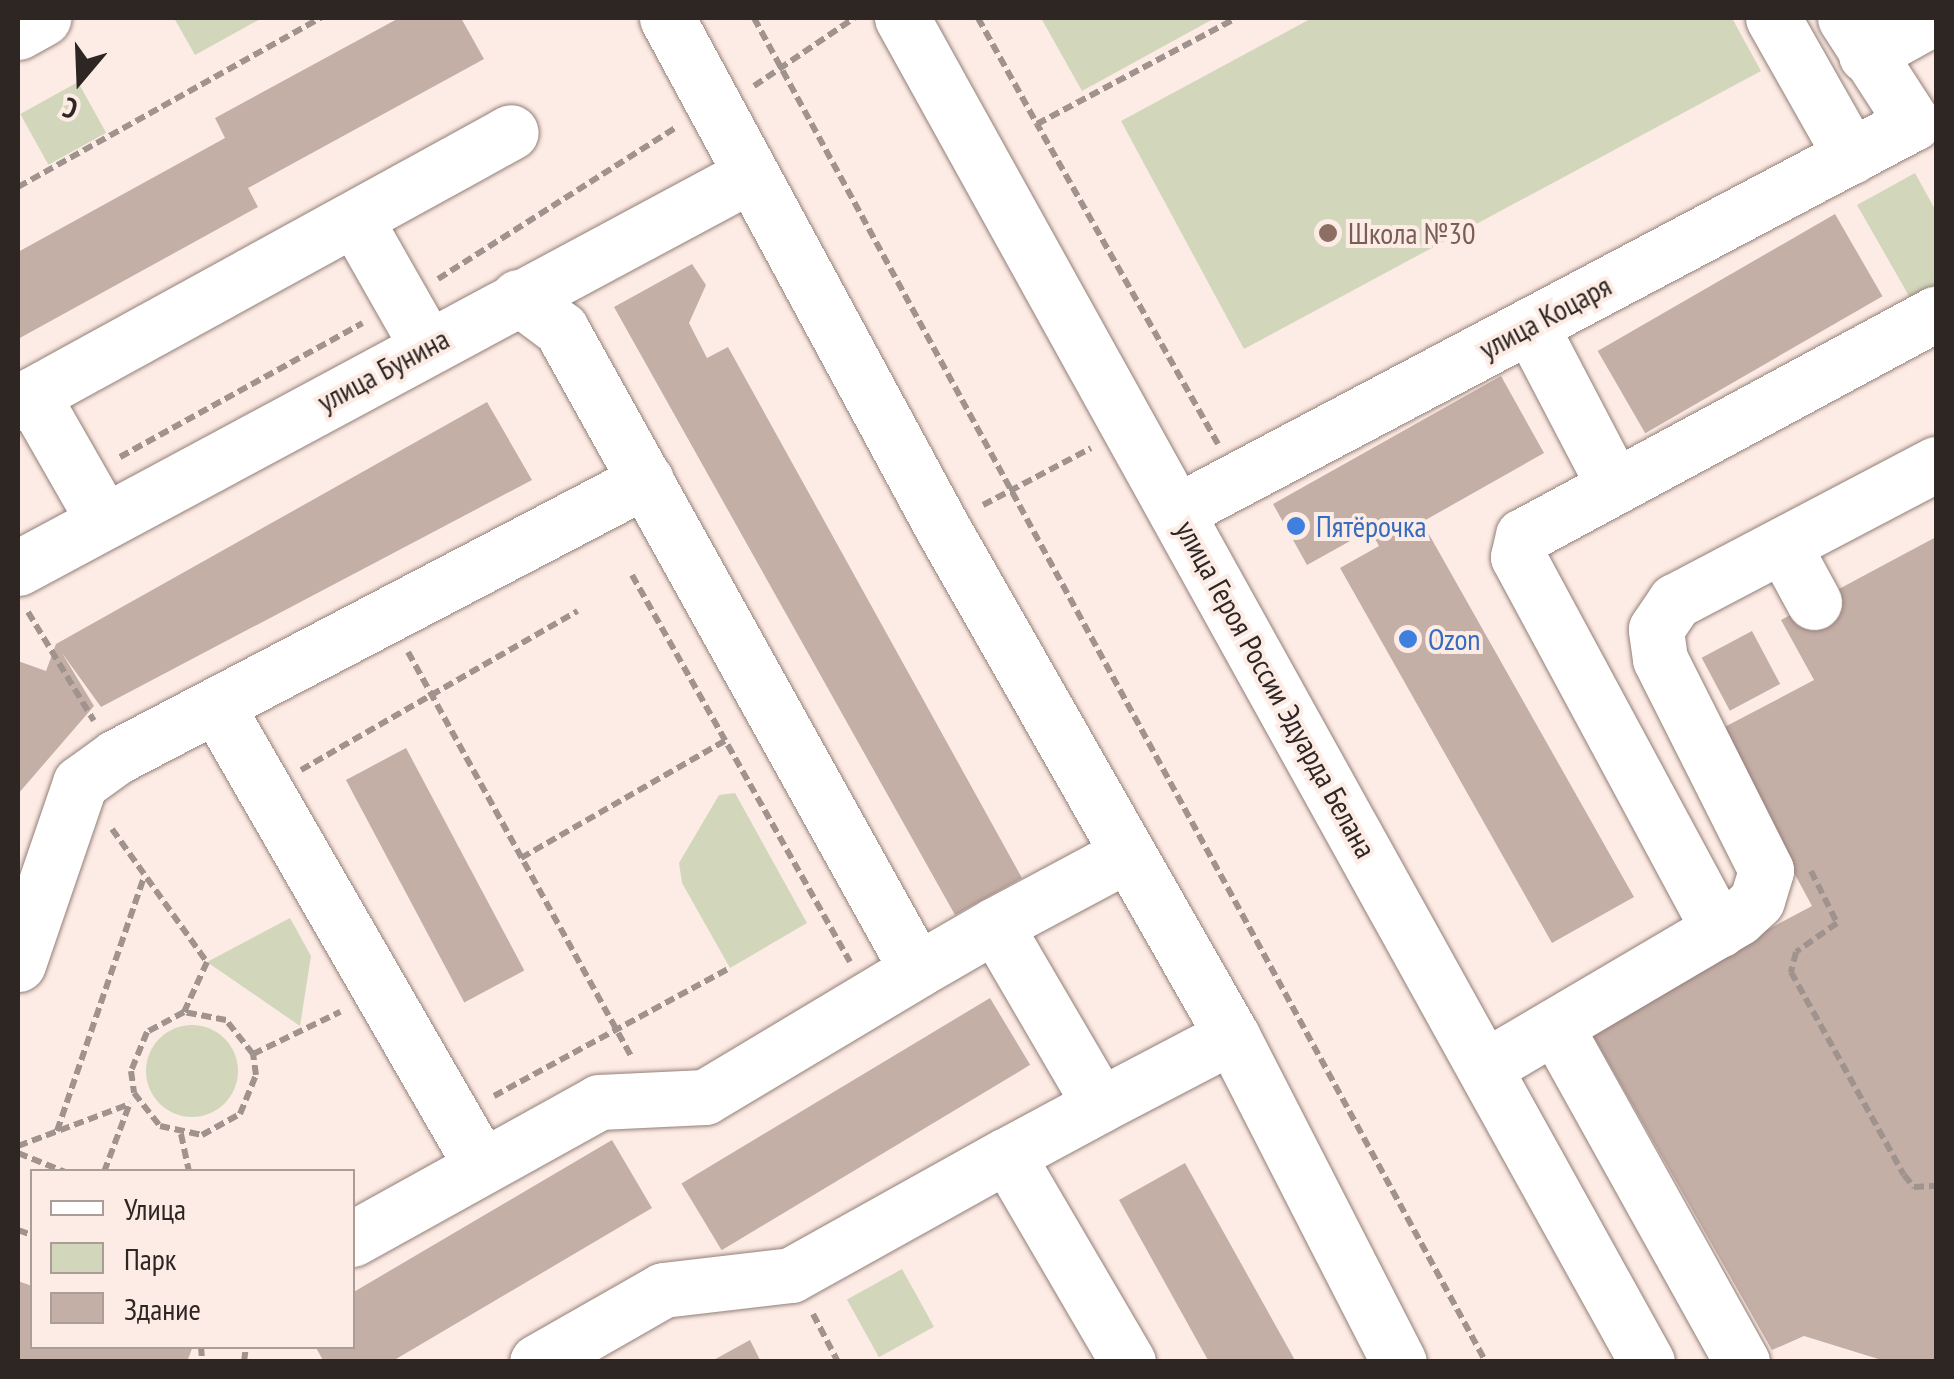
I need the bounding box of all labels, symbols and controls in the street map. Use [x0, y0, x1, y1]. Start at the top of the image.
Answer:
north arrow [30, 30, 130, 130]
text: С [58, 89, 82, 128]
place label: Школа №30 [1348, 215, 1476, 251]
marker: Школа №30 [1317, 222, 1339, 244]
street label: улица Коцаря [1473, 267, 1617, 367]
street label: улица Бунина [311, 320, 455, 420]
place label: Пятёрочка [1316, 508, 1427, 544]
street label: улица Героя России Эдуарда Белана [1168, 514, 1384, 864]
marker: Пятёрочка [1285, 515, 1307, 537]
place label: Ozon [1428, 621, 1481, 657]
marker: Ozon [1397, 628, 1419, 650]
legend [30, 1169, 355, 1349]
text: Улица [124, 1189, 186, 1228]
text: Парк [124, 1239, 176, 1278]
text: Здание [124, 1289, 201, 1328]

